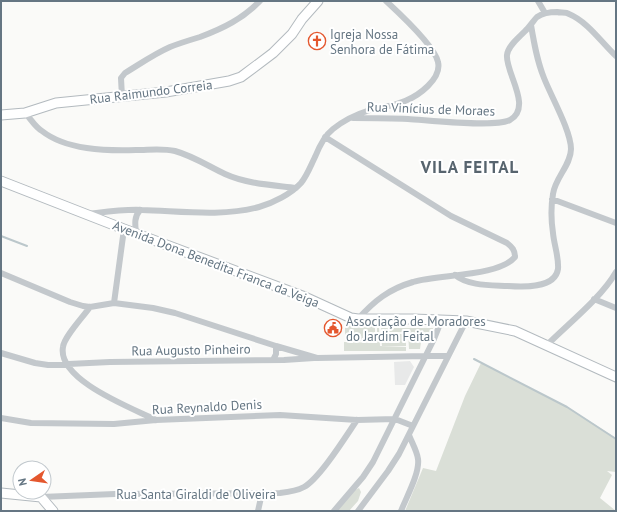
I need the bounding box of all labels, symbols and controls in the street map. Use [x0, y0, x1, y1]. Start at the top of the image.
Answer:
place label: Igreja Nossa Senhora de Fátima [330, 26, 434, 58]
church icon: Igreja Nossa Senhora de Fátima [307, 31, 327, 51]
street label: Rua Raimundo Correia [89, 76, 213, 108]
street label: Rua Vinícius de Moraes [367, 98, 495, 120]
district label: VILA FEITAL [420, 156, 519, 178]
street label: Avenida Dona Benedita Franca da Veiga [110, 217, 322, 311]
place label: Associação de Moradores do Jardim Feital [346, 313, 486, 345]
public building icon: Associação de Moradores do Jardim Feital [323, 318, 343, 338]
street label: Rua Augusto Pinheiro [131, 340, 251, 360]
street label: Rua Reynaldo Denis [152, 396, 262, 418]
north arrow [12, 460, 52, 500]
text: N [15, 477, 30, 487]
street label: Rua Santa Giraldi de Oliveira [116, 486, 276, 503]

